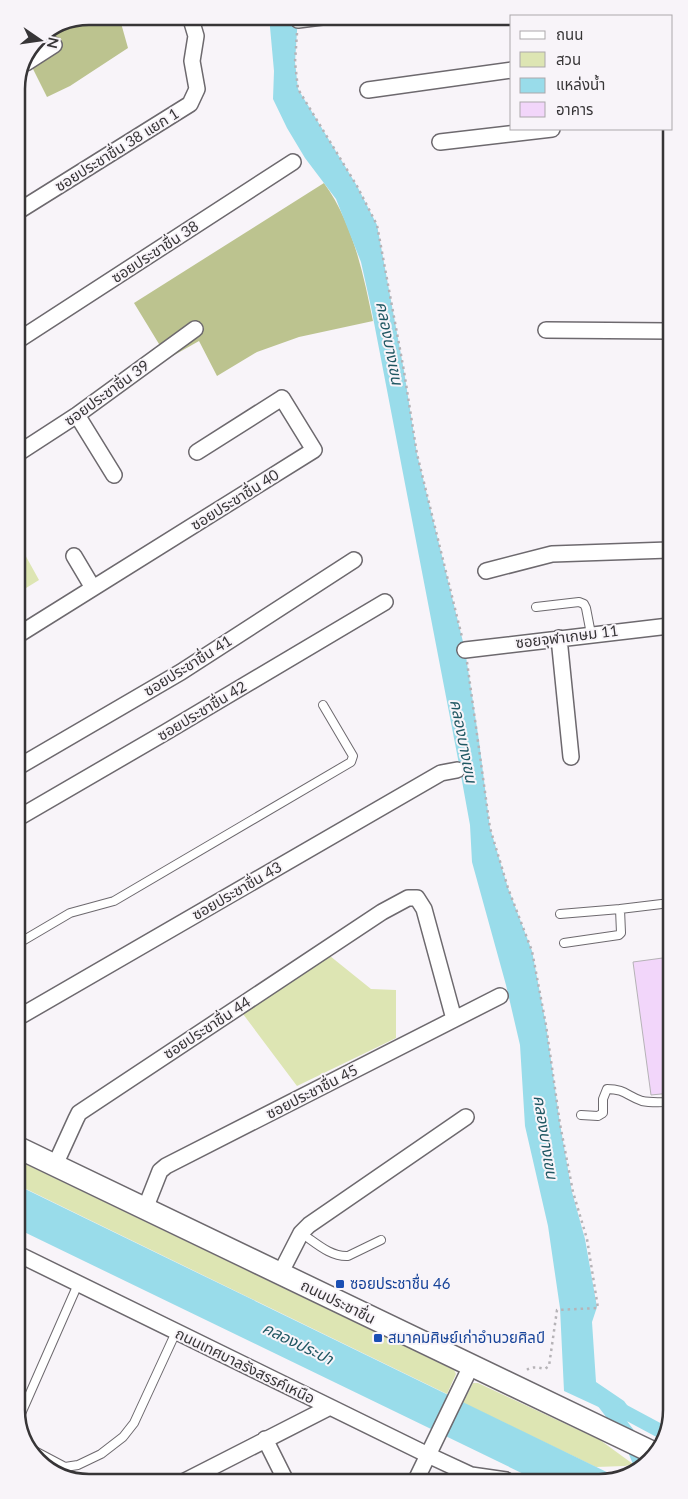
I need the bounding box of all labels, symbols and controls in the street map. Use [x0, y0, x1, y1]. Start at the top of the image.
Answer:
north arrow [15, 15, 65, 65]
legend [510, 15, 673, 130]
text: ถนน [556, 25, 583, 43]
text: N [44, 36, 63, 50]
text: สวน [556, 50, 581, 68]
text: แหล่งน้ำ [556, 74, 605, 93]
text: อาคาร [556, 100, 593, 118]
street label: ซอยประชาชื่น 38 แยก 1 [51, 103, 182, 195]
street label: ซอยประชาชื่น 38 [107, 215, 201, 286]
water label: คลองบางเขน [373, 300, 408, 387]
street label: ซอยประชาชื่น 39 [60, 355, 152, 429]
street label: ซอยประชาชื่น 40 [187, 464, 282, 533]
street label: ซอยจุฬาเกษม 11 [514, 621, 619, 652]
street label: ซอยประชาชื่น 41 [140, 630, 235, 699]
street label: ซอยประชาชื่น 42 [153, 676, 249, 744]
water label: คลองบางเขน [447, 698, 482, 785]
street label: ซอยประชาชื่น 43 [188, 856, 284, 923]
street label: ซอยประชาชื่น 44 [159, 991, 254, 1062]
street label: ซอยประชาชื่น 45 [262, 1059, 360, 1122]
water label: คลองบางเขน [530, 1094, 563, 1181]
place label: ซอยประชาชื่น 46 [350, 1273, 451, 1292]
street label: ถนนประชาชื่น [298, 1274, 379, 1327]
marker: ซอยประชาชื่น 46 [334, 1278, 346, 1290]
water label: คลองประปา [260, 1317, 338, 1368]
street label: ถนนเทศบาลรังสรรค์เหนือ [173, 1323, 318, 1407]
place label: สมาคมศิษย์เก่าอํานวยศิลป์ [388, 1328, 545, 1346]
marker: สมาคมศิษย์เก่าอํานวยศิลป์ [372, 1332, 384, 1344]

